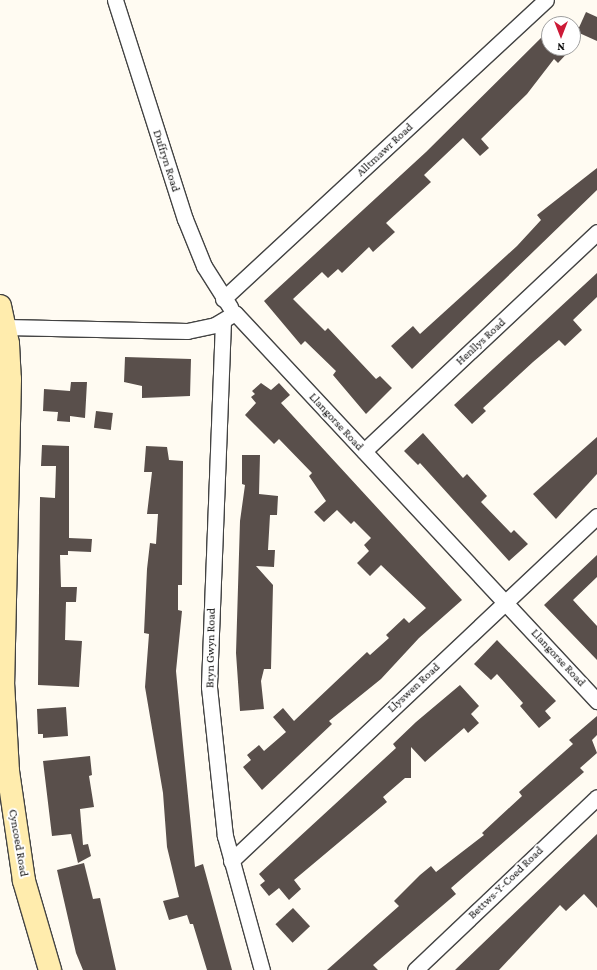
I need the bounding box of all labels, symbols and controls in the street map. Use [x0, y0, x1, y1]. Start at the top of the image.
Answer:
north arrow [541, 16, 581, 56]
text: N [557, 41, 565, 53]
street label: Alltmawr Road [354, 120, 416, 180]
street label: Duffryn Road [149, 128, 183, 194]
street label: Henllys Road [453, 315, 509, 369]
street label: Llangorse Road [306, 390, 366, 454]
street label: Bryn Gwyn Road [203, 608, 219, 688]
street label: Llangorse Road [528, 626, 588, 690]
street label: Llyswen Road [385, 660, 443, 716]
street label: Cyncoed Road [5, 808, 31, 878]
street label: Bettws-Y-Coed Road [466, 844, 546, 922]

